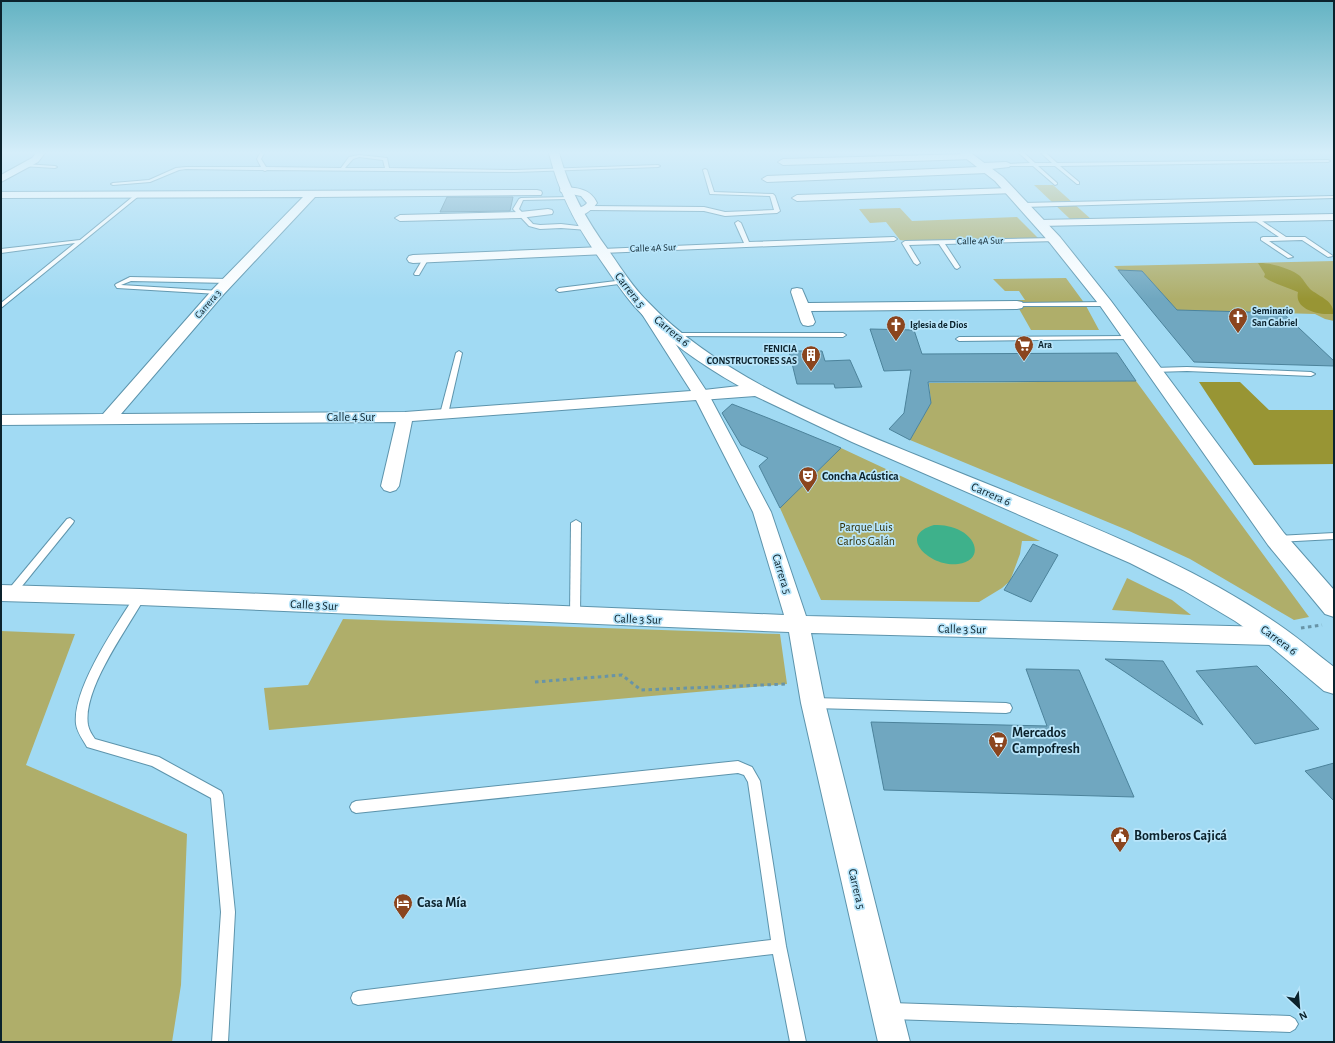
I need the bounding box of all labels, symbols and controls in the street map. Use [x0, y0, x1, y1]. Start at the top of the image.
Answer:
street label: Calle 4A Sur [957, 236, 1004, 246]
street label: Calle 4A Sur [630, 242, 677, 254]
street label: Carrera 5 [613, 270, 647, 310]
street label: Carrera 3 [193, 288, 223, 320]
church icon: Seminario San Gabriel [1227, 306, 1249, 334]
place label: Seminario San Gabriel [1252, 306, 1298, 328]
street label: Carrera 6 [652, 313, 692, 349]
church icon: Iglesia de Dios [885, 314, 907, 342]
place label: Iglesia de Dios [910, 320, 967, 330]
supermarket icon: Ara [1013, 334, 1035, 362]
place label: Ara [1038, 340, 1052, 350]
place label: FENICIA CONSTRUCTORES SAS [707, 344, 797, 366]
building icon: FENICIA CONSTRUCTORES SAS [800, 344, 822, 372]
street label: Calle 4 Sur [327, 411, 375, 423]
theatre icon: Concha Acústica [797, 465, 819, 493]
place label: Concha Acústica [822, 470, 899, 482]
street label: Carrera 6 [969, 480, 1013, 508]
park label: Parque Luis Carlos Galán [837, 521, 895, 547]
street label: Carrera 5 [770, 553, 794, 595]
street label: Calle 3 Sur [290, 598, 338, 612]
street label: Calle 3 Sur [614, 612, 662, 626]
street label: Calle 3 Sur [938, 623, 986, 635]
street label: Carrera 6 [1259, 623, 1300, 657]
place label: Mercados Campofresh [1012, 726, 1080, 756]
supermarket icon: Mercados Campofresh [987, 730, 1009, 758]
public building icon: Bomberos Cajicá [1109, 825, 1131, 853]
place label: Bomberos Cajicá [1134, 829, 1227, 843]
street label: Carrera 5 [847, 868, 867, 910]
hotel icon: Casa Mía [392, 892, 414, 920]
place label: Casa Mía [417, 896, 467, 910]
north arrow [1279, 987, 1319, 1027]
text: N [1297, 1009, 1309, 1022]

